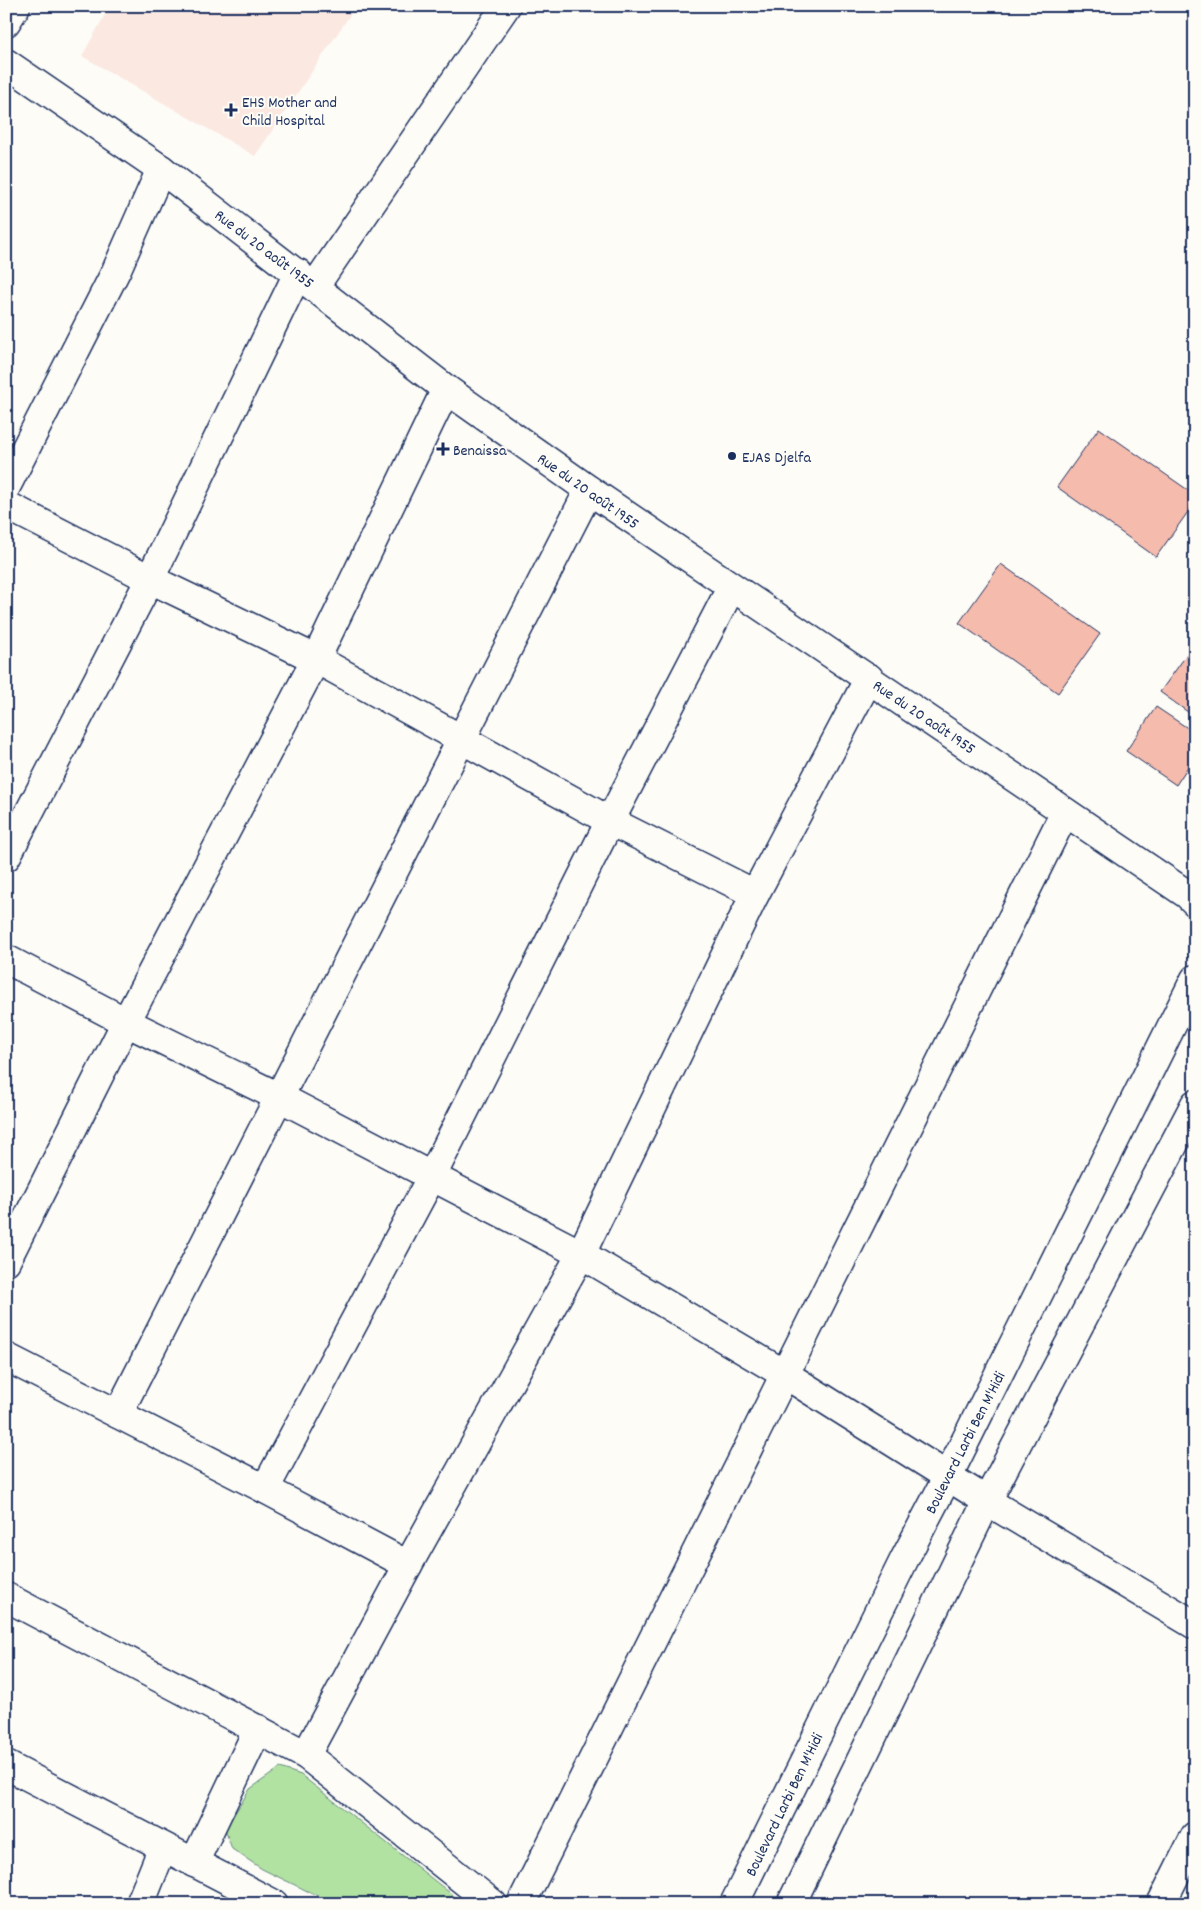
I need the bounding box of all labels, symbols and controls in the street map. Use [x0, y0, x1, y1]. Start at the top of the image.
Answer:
place label: EHS Mother and Child Hospital [242, 92, 337, 133]
marker: EHS Mother and Child Hospital [224, 103, 238, 117]
street label: Rue du 20 août 1955 [209, 205, 318, 295]
place label: Benaissa [453, 440, 507, 463]
marker: Benaissa [437, 443, 449, 455]
place label: EJAS Djelfa [742, 447, 811, 470]
street label: Rue du 20 août 1955 [532, 448, 643, 536]
marker: EJAS Djelfa [726, 450, 738, 462]
street label: Rue du 20 août 1955 [868, 675, 980, 761]
street label: Boulevard Larbi Ben M'Hidi [920, 1368, 1012, 1518]
street label: Boulevard Larbi Ben M'Hidi [740, 1729, 830, 1881]

